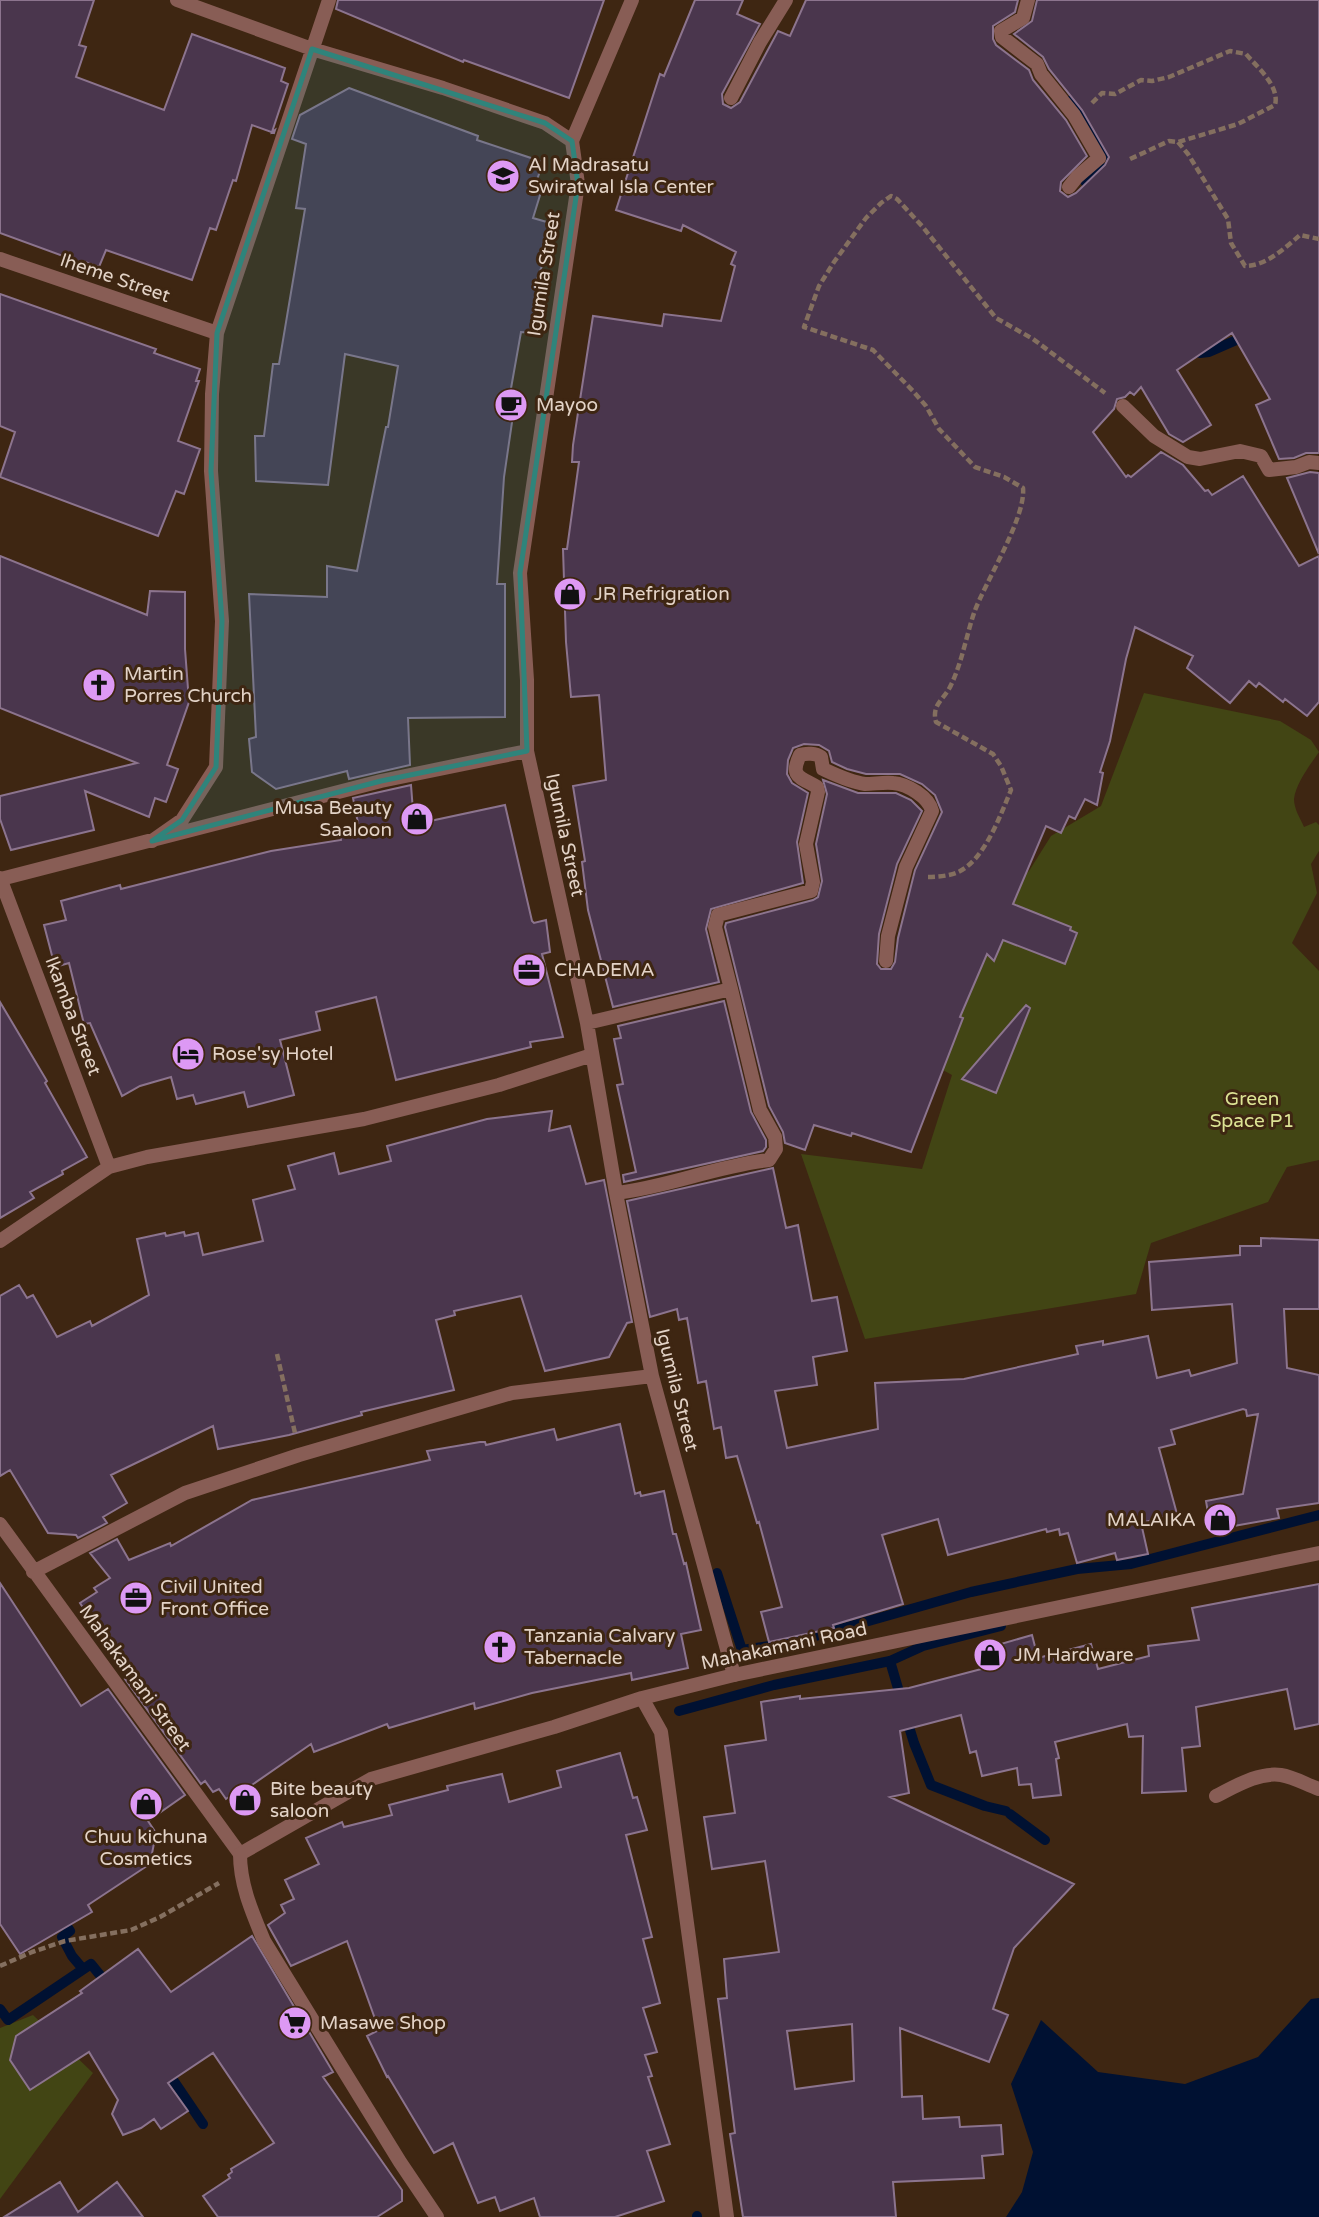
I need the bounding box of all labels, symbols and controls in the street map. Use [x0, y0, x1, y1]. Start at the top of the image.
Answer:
place label: Al Madrasatu Swiratwal Isla Center [528, 154, 715, 198]
school or university icon: Al Madrasatu Swiratwal Isla Center [484, 157, 522, 195]
street label: Igumila Street [523, 210, 565, 338]
street label: Iheme Street [57, 249, 173, 307]
cafe icon: Mayoo [492, 386, 530, 424]
place label: Mayoo [536, 394, 598, 416]
shop icon: JR Refrigration [551, 575, 589, 613]
place label: JR Refrigration [594, 583, 730, 605]
place label: Martin Porres Church [124, 663, 252, 707]
church icon: Martin Porres Church [80, 666, 118, 704]
street label: Igumila Street [541, 771, 589, 899]
place label: Musa Beauty Saaloon [274, 797, 392, 841]
shop icon: Musa Beauty Saaloon [398, 800, 436, 838]
office icon: CHADEMA [510, 951, 548, 989]
street label: Ikamba Street [40, 954, 106, 1078]
place label: CHADEMA [554, 959, 655, 981]
hotel icon: Rose'sy Hotel [169, 1035, 207, 1073]
place label: Rose'sy Hotel [212, 1043, 334, 1065]
park label: Green Space P1 [1210, 1088, 1294, 1132]
street label: Igumila Street [651, 1326, 703, 1454]
shop icon: MALAIKA [1201, 1501, 1239, 1539]
place label: MALAIKA [1107, 1509, 1196, 1531]
place label: Civil United Front Office [160, 1576, 269, 1620]
office icon: Civil United Front Office [117, 1579, 155, 1617]
street label: Mahakamani Street [74, 1600, 196, 1756]
street label: Mahakamani Road [699, 1618, 869, 1674]
place label: Tanzania Calvary Tabernacle [524, 1625, 675, 1669]
church icon: Tanzania Calvary Tabernacle [481, 1628, 519, 1666]
shop icon: JM Hardware [971, 1636, 1009, 1674]
place label: JM Hardware [1014, 1644, 1134, 1666]
place label: Bite beauty saloon [270, 1778, 373, 1822]
shop icon: Bite beauty saloon [226, 1781, 264, 1819]
shop icon: Chuu kichuna Cosmetics [127, 1785, 165, 1823]
place label: Chuu kichuna Cosmetics [84, 1826, 208, 1870]
supermarket icon: Masawe Shop [276, 2004, 314, 2042]
place label: Masawe Shop [320, 2012, 446, 2034]

